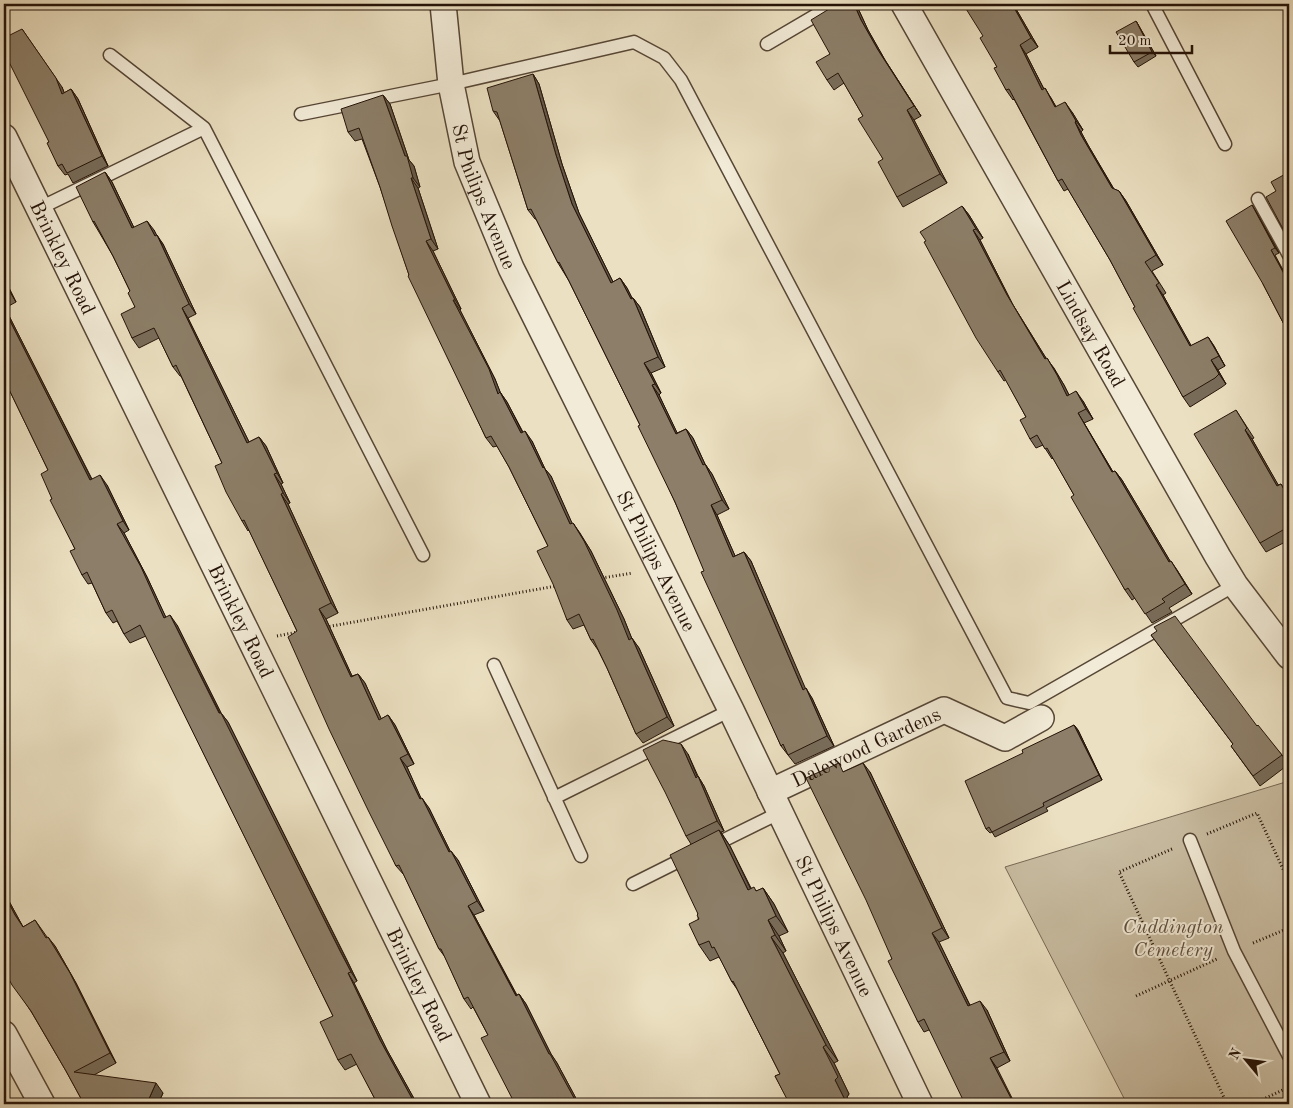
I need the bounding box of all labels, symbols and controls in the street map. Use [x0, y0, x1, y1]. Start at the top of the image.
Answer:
scale bar [1110, 22, 1193, 54]
text: 20 m [1118, 34, 1152, 49]
street label: St Philips Avenue [447, 122, 518, 273]
street label: Brinkley Road [25, 198, 97, 318]
street label: Lindsay Road [1051, 278, 1128, 391]
street label: St Philips Avenue [612, 488, 698, 635]
street label: Brinkley Road [203, 562, 276, 682]
street label: Dalewood Gardens [789, 705, 944, 792]
street label: St Philips Avenue [790, 853, 875, 1001]
park label: Cuddington Cemetery [1123, 918, 1223, 961]
street label: Brinkley Road [381, 925, 454, 1046]
north arrow [1220, 1036, 1270, 1086]
text: N [1227, 1046, 1244, 1062]

